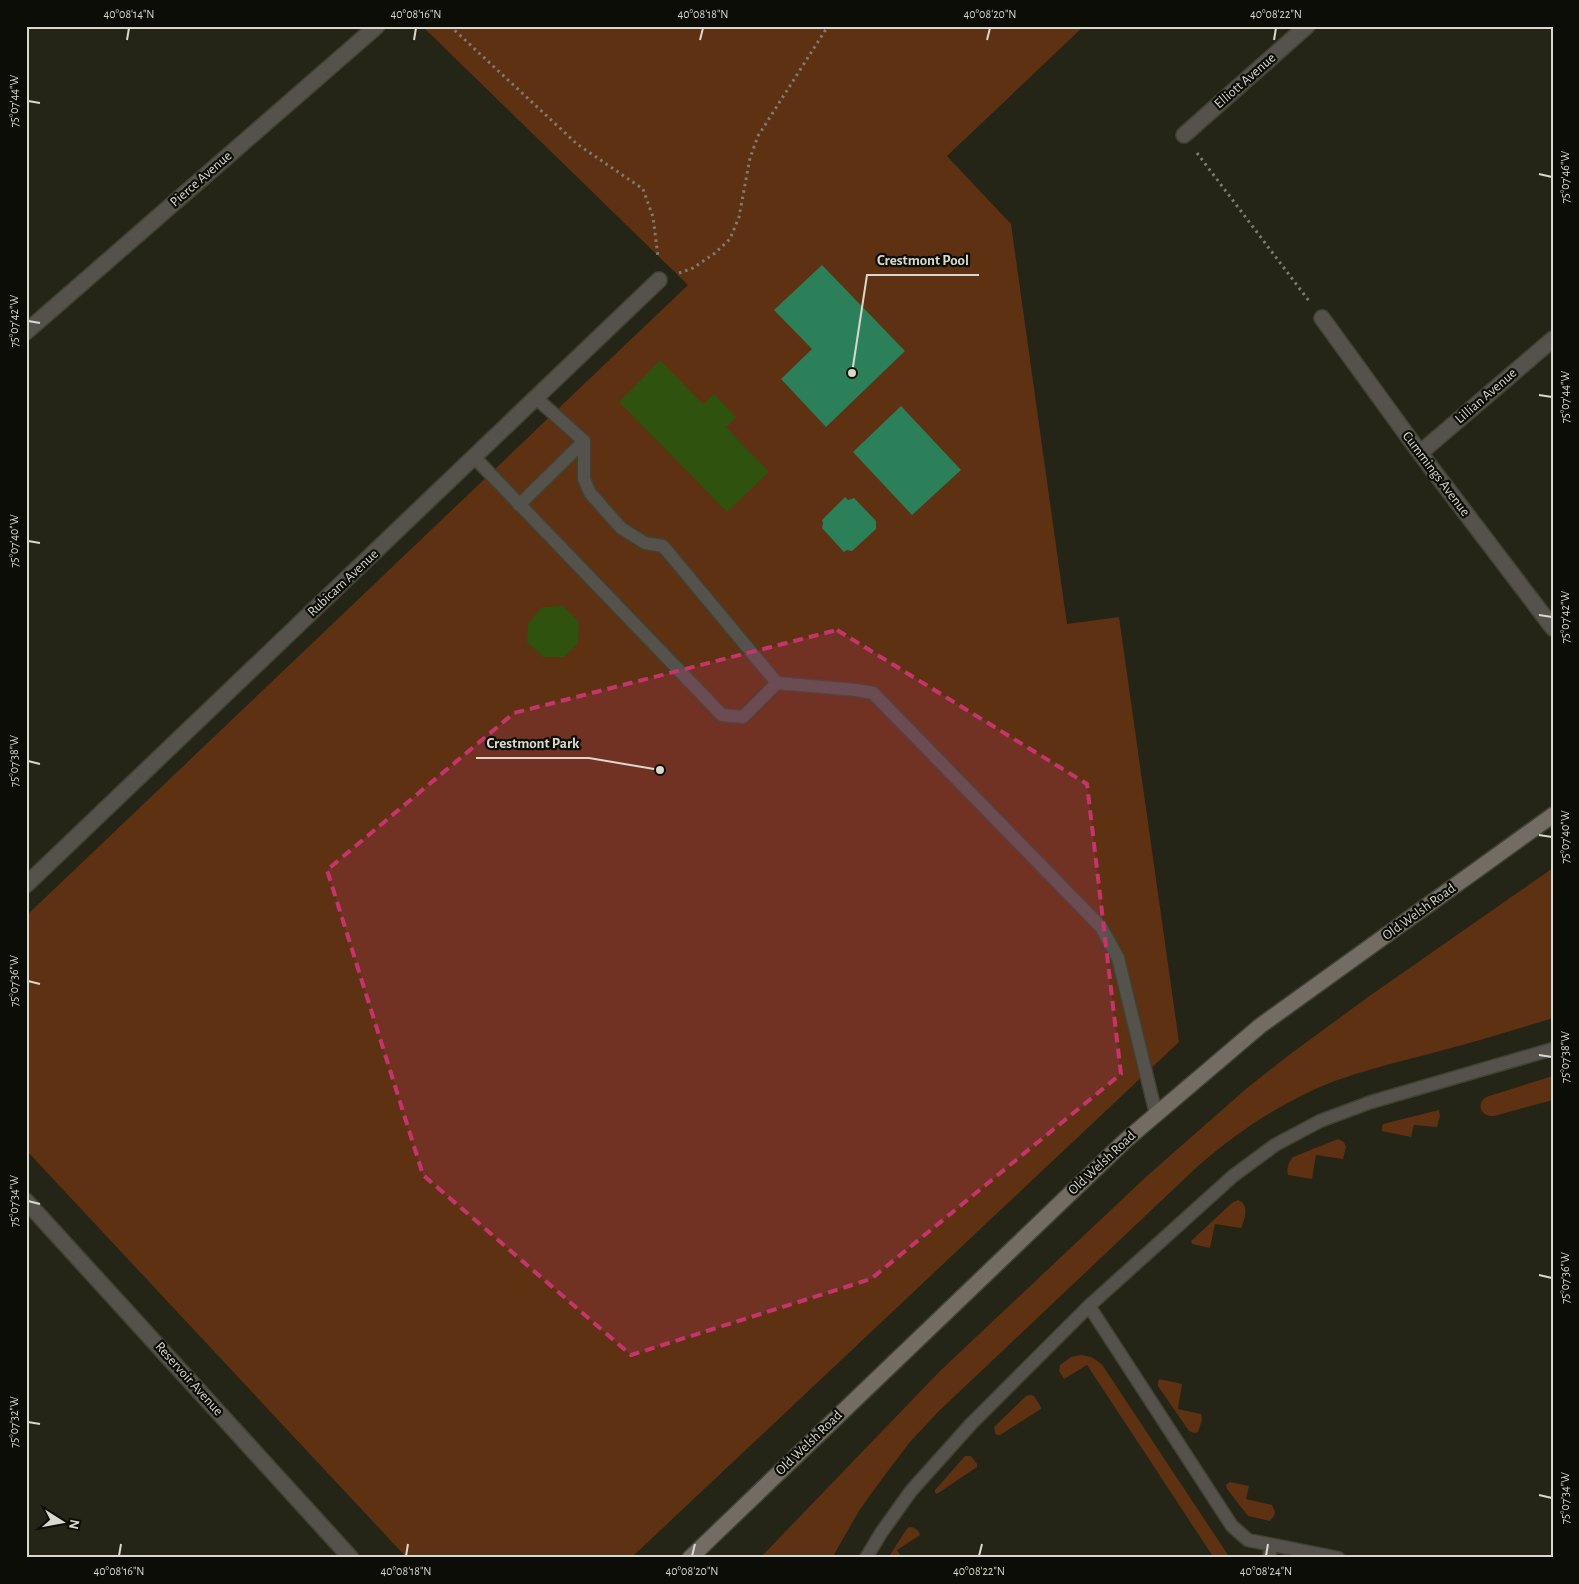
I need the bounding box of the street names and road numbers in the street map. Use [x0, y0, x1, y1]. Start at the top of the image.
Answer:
street label: Elliott Avenue [1212, 51, 1278, 111]
street label: Pierce Avenue [168, 149, 234, 209]
street label: Lillian Avenue [1453, 366, 1519, 426]
street label: Cummings Avenue [1400, 429, 1472, 519]
street label: Rubicam Avenue [305, 547, 381, 619]
street label: Old Welsh Road [1380, 881, 1458, 943]
street label: Old Welsh Road [1066, 1128, 1138, 1198]
street label: Reservoir Avenue [152, 1340, 226, 1418]
street label: Old Welsh Road [773, 1408, 845, 1478]

